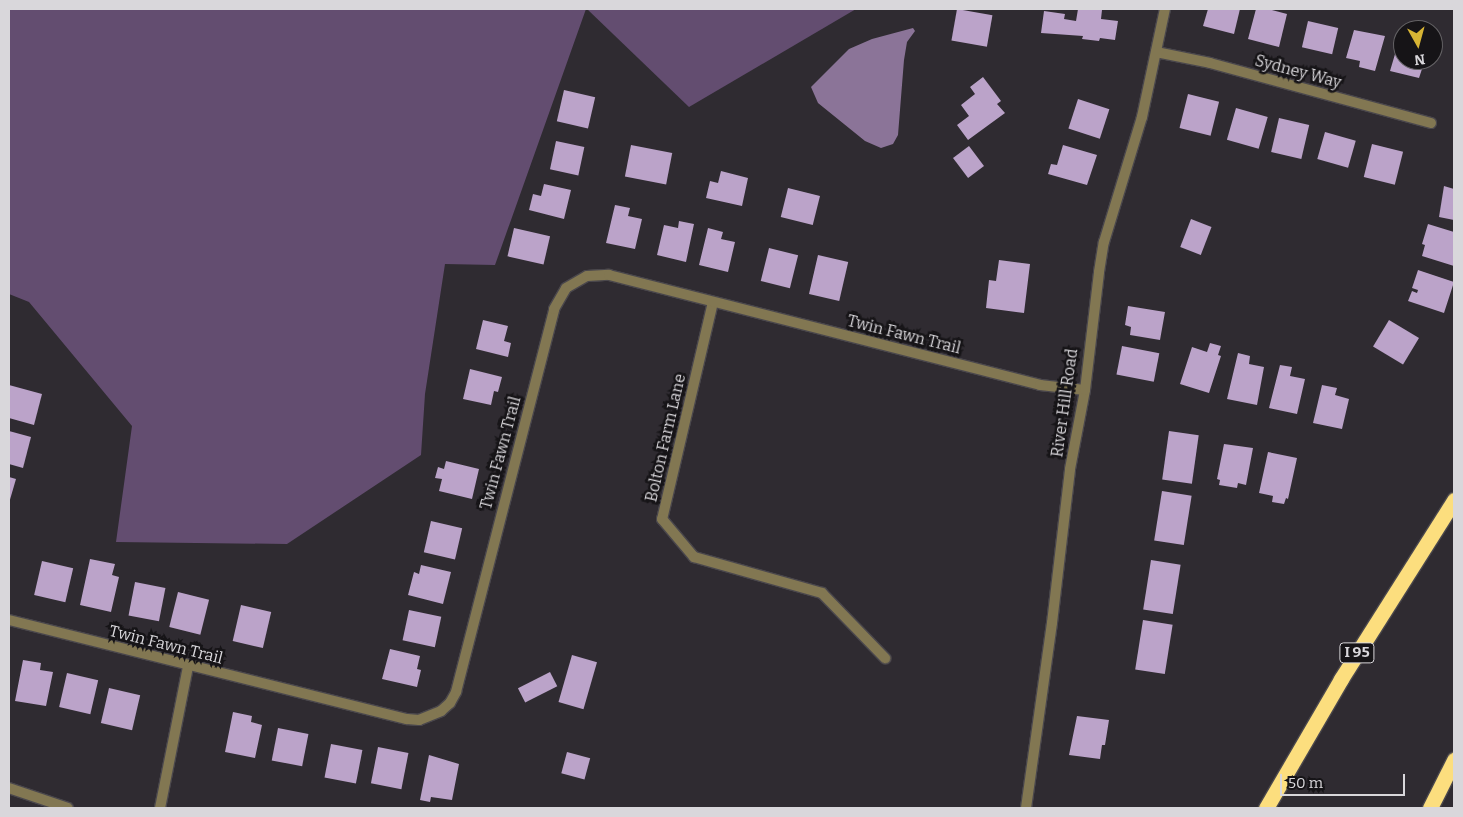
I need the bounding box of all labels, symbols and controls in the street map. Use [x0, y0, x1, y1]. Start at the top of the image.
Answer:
north arrow [1393, 20, 1443, 70]
text: N [1413, 50, 1426, 68]
street label: Sydney Way [1253, 51, 1343, 93]
street label: Twin Fawn Trail [845, 312, 963, 358]
street label: River Hill Road [1048, 347, 1082, 459]
street label: Bolton Farm Lane [642, 372, 690, 504]
street label: Twin Fawn Trail [477, 394, 525, 512]
street label: Twin Fawn Trail [107, 622, 225, 668]
road number: I 95 [1338, 640, 1376, 666]
scale bar [1283, 764, 1408, 796]
text: 50 m [1288, 774, 1323, 792]

